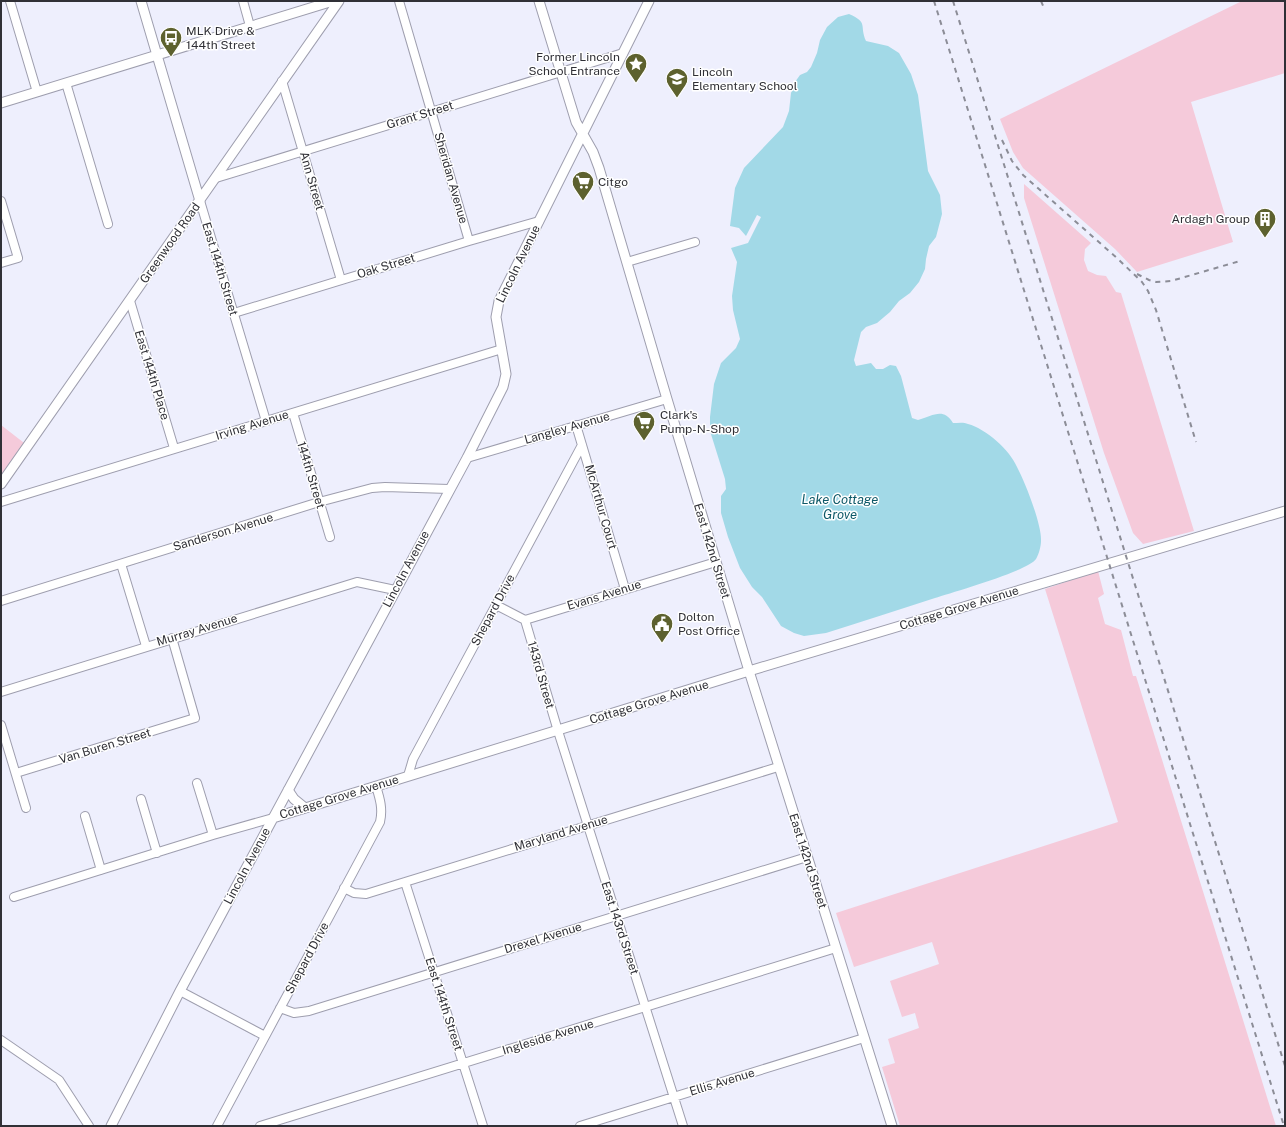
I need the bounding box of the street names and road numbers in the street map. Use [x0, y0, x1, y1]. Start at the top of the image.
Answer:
street label: Grant Street [385, 98, 455, 132]
street label: Sheridan Avenue [431, 131, 471, 225]
street label: Ann Street [297, 150, 327, 212]
street label: Greenwood Road [137, 200, 203, 286]
street label: East 144th Street [199, 221, 241, 318]
street label: Lincoln Avenue [493, 223, 543, 305]
street label: Oak Street [355, 250, 417, 281]
street label: East 144th Place [132, 328, 172, 422]
street label: Irving Avenue [214, 407, 291, 443]
street label: Langley Avenue [523, 409, 612, 447]
street label: 144th Street [294, 440, 328, 511]
street label: McArthur Court [582, 463, 620, 551]
street label: East 142nd Street [691, 502, 733, 601]
street label: Sanderson Avenue [171, 510, 275, 554]
street label: Lincoln Avenue [380, 528, 432, 610]
street label: Shepard Drive [468, 572, 518, 648]
street label: Evans Avenue [565, 577, 643, 613]
street label: Cottage Grove Avenue [898, 583, 1020, 633]
street label: Murray Avenue [155, 611, 239, 649]
street label: 143rd Street [525, 640, 557, 711]
street label: Cottage Grove Avenue [588, 677, 710, 727]
street label: Van Buren Street [57, 725, 153, 767]
street label: Cottage Grove Avenue [278, 772, 400, 822]
street label: Maryland Avenue [513, 812, 610, 854]
street label: East 142nd Street [786, 812, 830, 911]
street label: Lincoln Avenue [221, 825, 273, 907]
street label: East 143rd Street [598, 880, 642, 977]
street label: Drexel Avenue [502, 919, 584, 956]
street label: Shepard Drive [282, 920, 332, 996]
street label: East 144th Street [422, 956, 466, 1053]
street label: Ingleside Avenue [501, 1016, 596, 1058]
street label: Ellis Avenue [688, 1065, 756, 1099]

